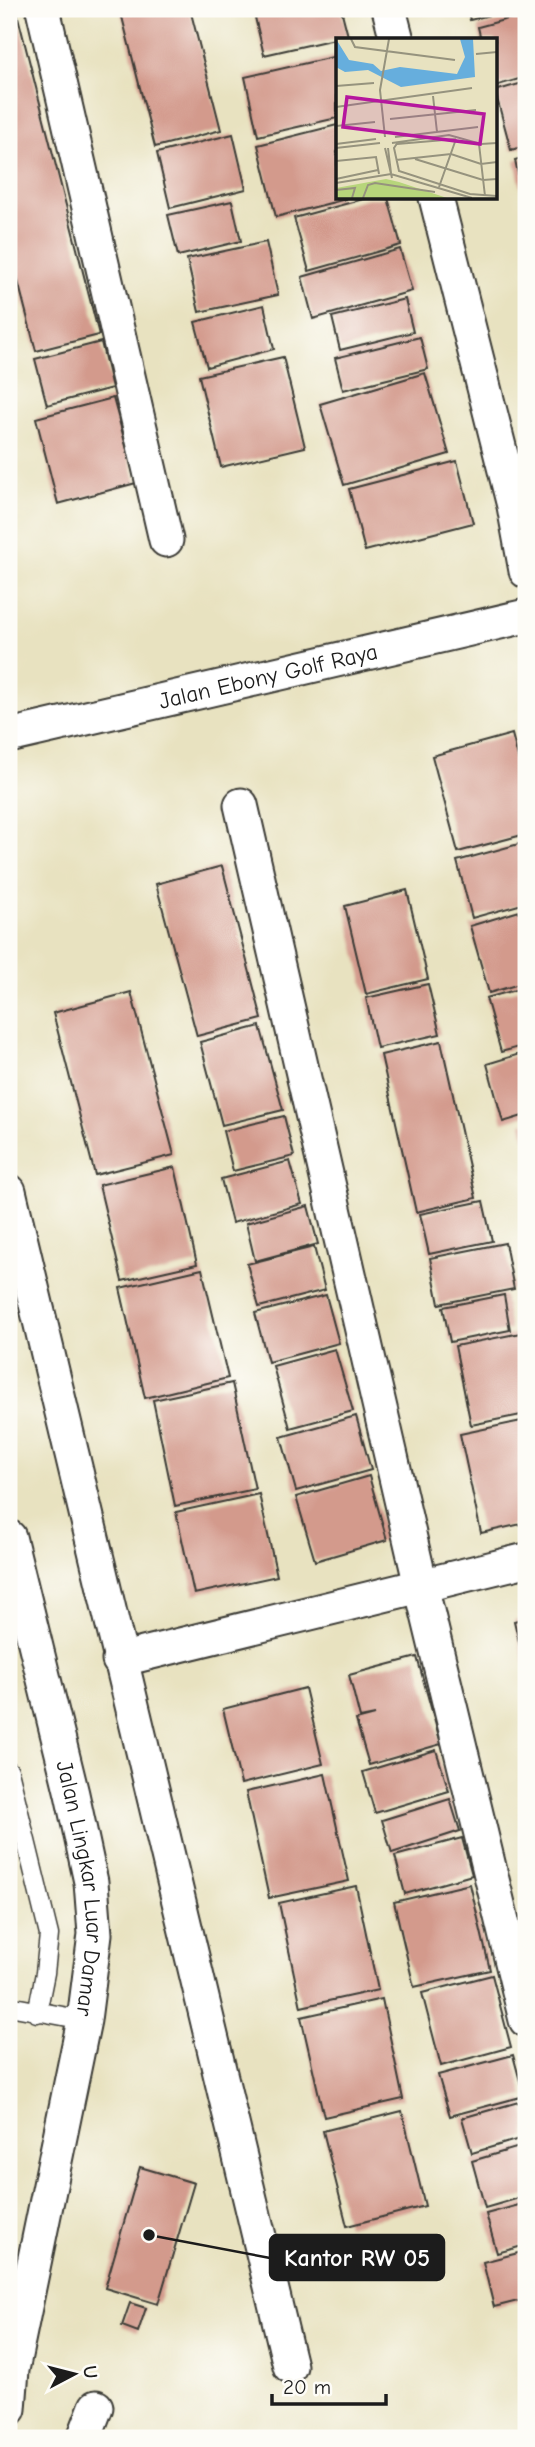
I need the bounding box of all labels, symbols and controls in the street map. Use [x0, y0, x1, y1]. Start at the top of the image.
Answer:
inset map [336, 38, 496, 200]
street label: Jalan Ebony Golf Raya [156, 638, 380, 715]
street label: Jalan Lingkar Luar Damar [50, 1758, 108, 2018]
callout: Kantor RW 05 [270, 2235, 444, 2280]
text: Kantor RW 05 [284, 2244, 430, 2272]
north arrow [38, 2338, 108, 2408]
scale bar [272, 2363, 386, 2407]
text: U [78, 2364, 102, 2380]
text: 20 m [283, 2375, 331, 2399]

